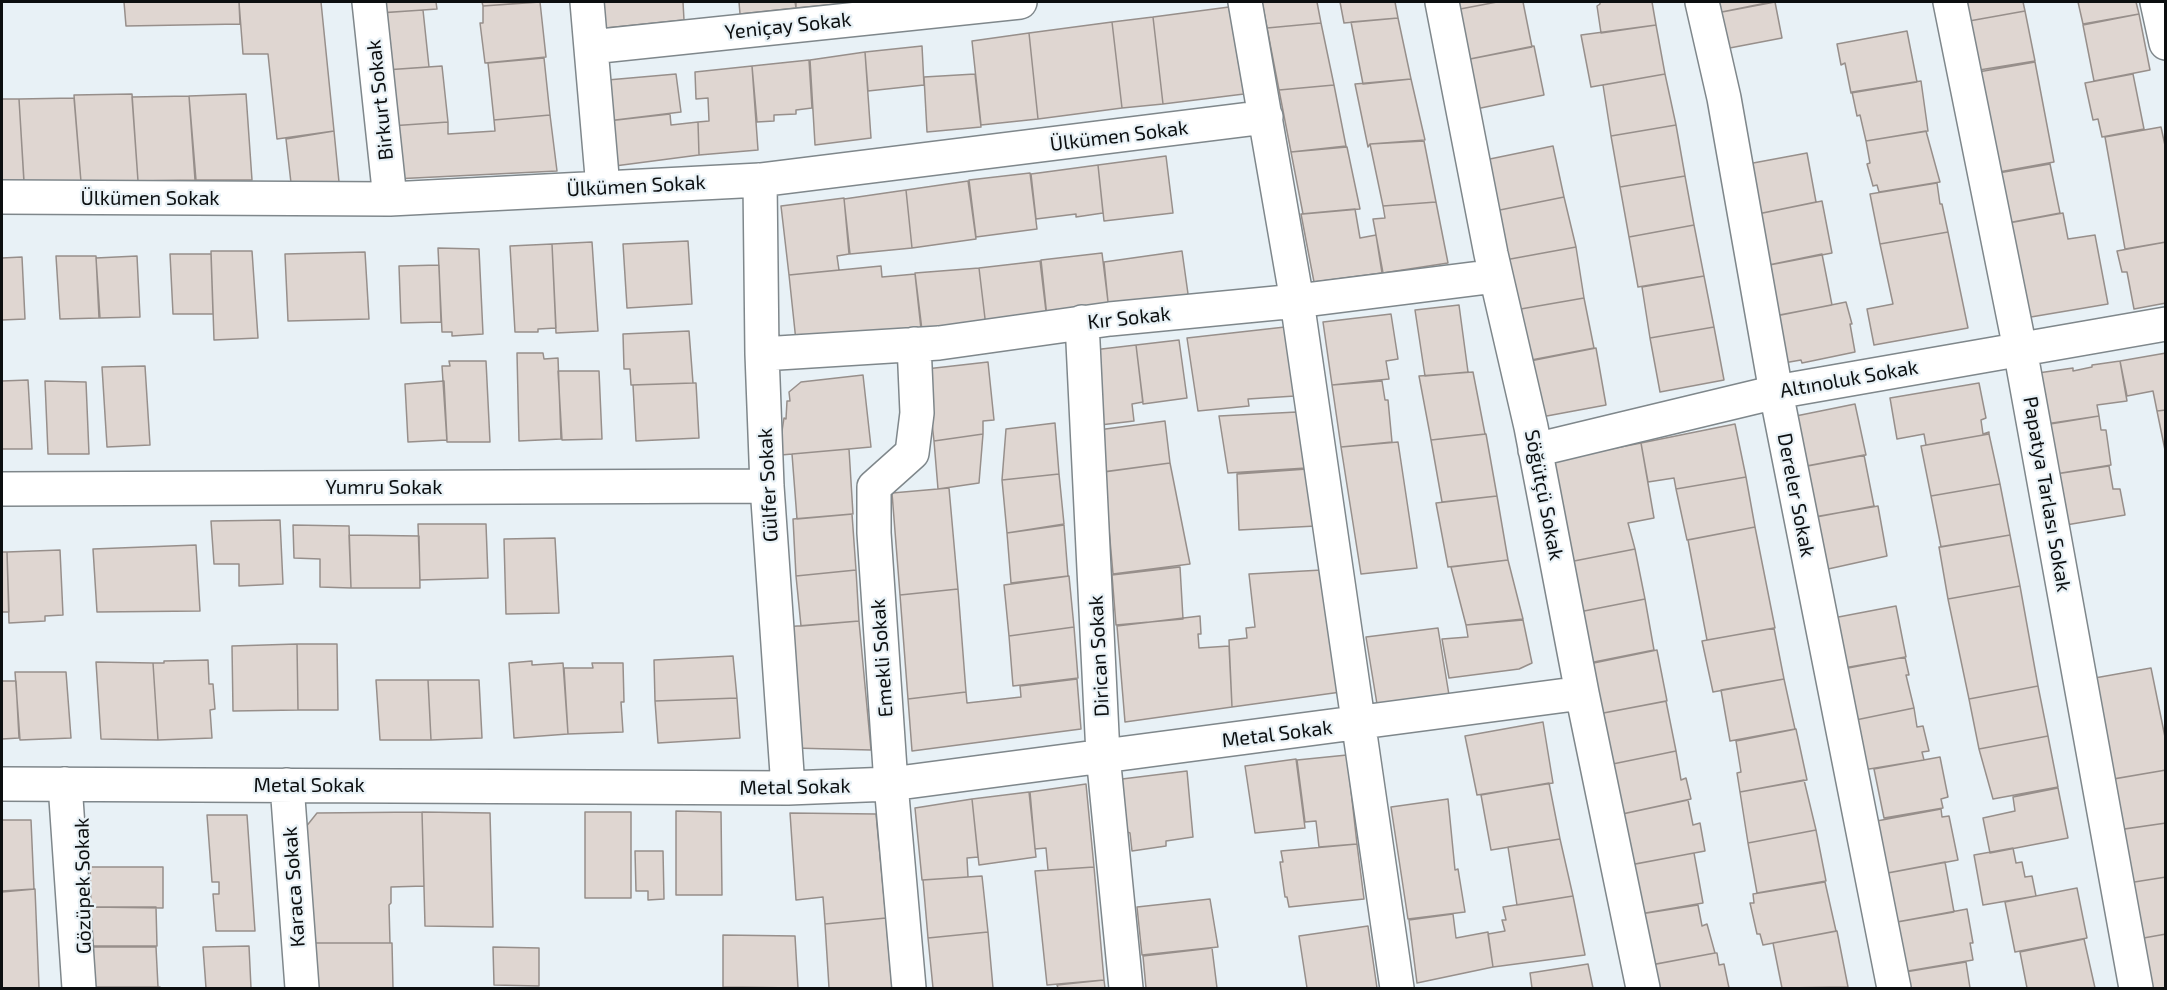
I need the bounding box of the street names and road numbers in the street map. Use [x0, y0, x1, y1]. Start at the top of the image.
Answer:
street label: Yeniçay Sokak [724, 7, 852, 45]
street label: Birkurt Sokak [362, 39, 398, 161]
street label: Ülkümen Sokak [1049, 116, 1189, 156]
street label: Ülkümen Sokak [566, 170, 706, 202]
street label: Ülkümen Sokak [80, 186, 220, 210]
street label: Kır Sokak [1086, 302, 1172, 334]
street label: Altınoluk Sokak [1778, 355, 1920, 403]
street label: Papatya Tarlası Sokak [2018, 394, 2076, 594]
street label: Gülfer Sokak [753, 427, 783, 543]
street label: Söğütçü Sokak [1520, 428, 1568, 562]
street label: Dereler Sokak [1772, 431, 1820, 559]
street label: Yumru Sokak [326, 475, 442, 499]
street label: Dirican Sokak [1084, 594, 1114, 718]
street label: Emekli Sokak [866, 598, 898, 718]
street label: Metal Sokak [1220, 715, 1334, 753]
street label: Metal Sokak [253, 773, 365, 797]
street label: Metal Sokak [739, 774, 851, 800]
street label: Gözüpek Sokak [70, 818, 96, 954]
street label: Karaca Sokak [278, 826, 310, 948]

